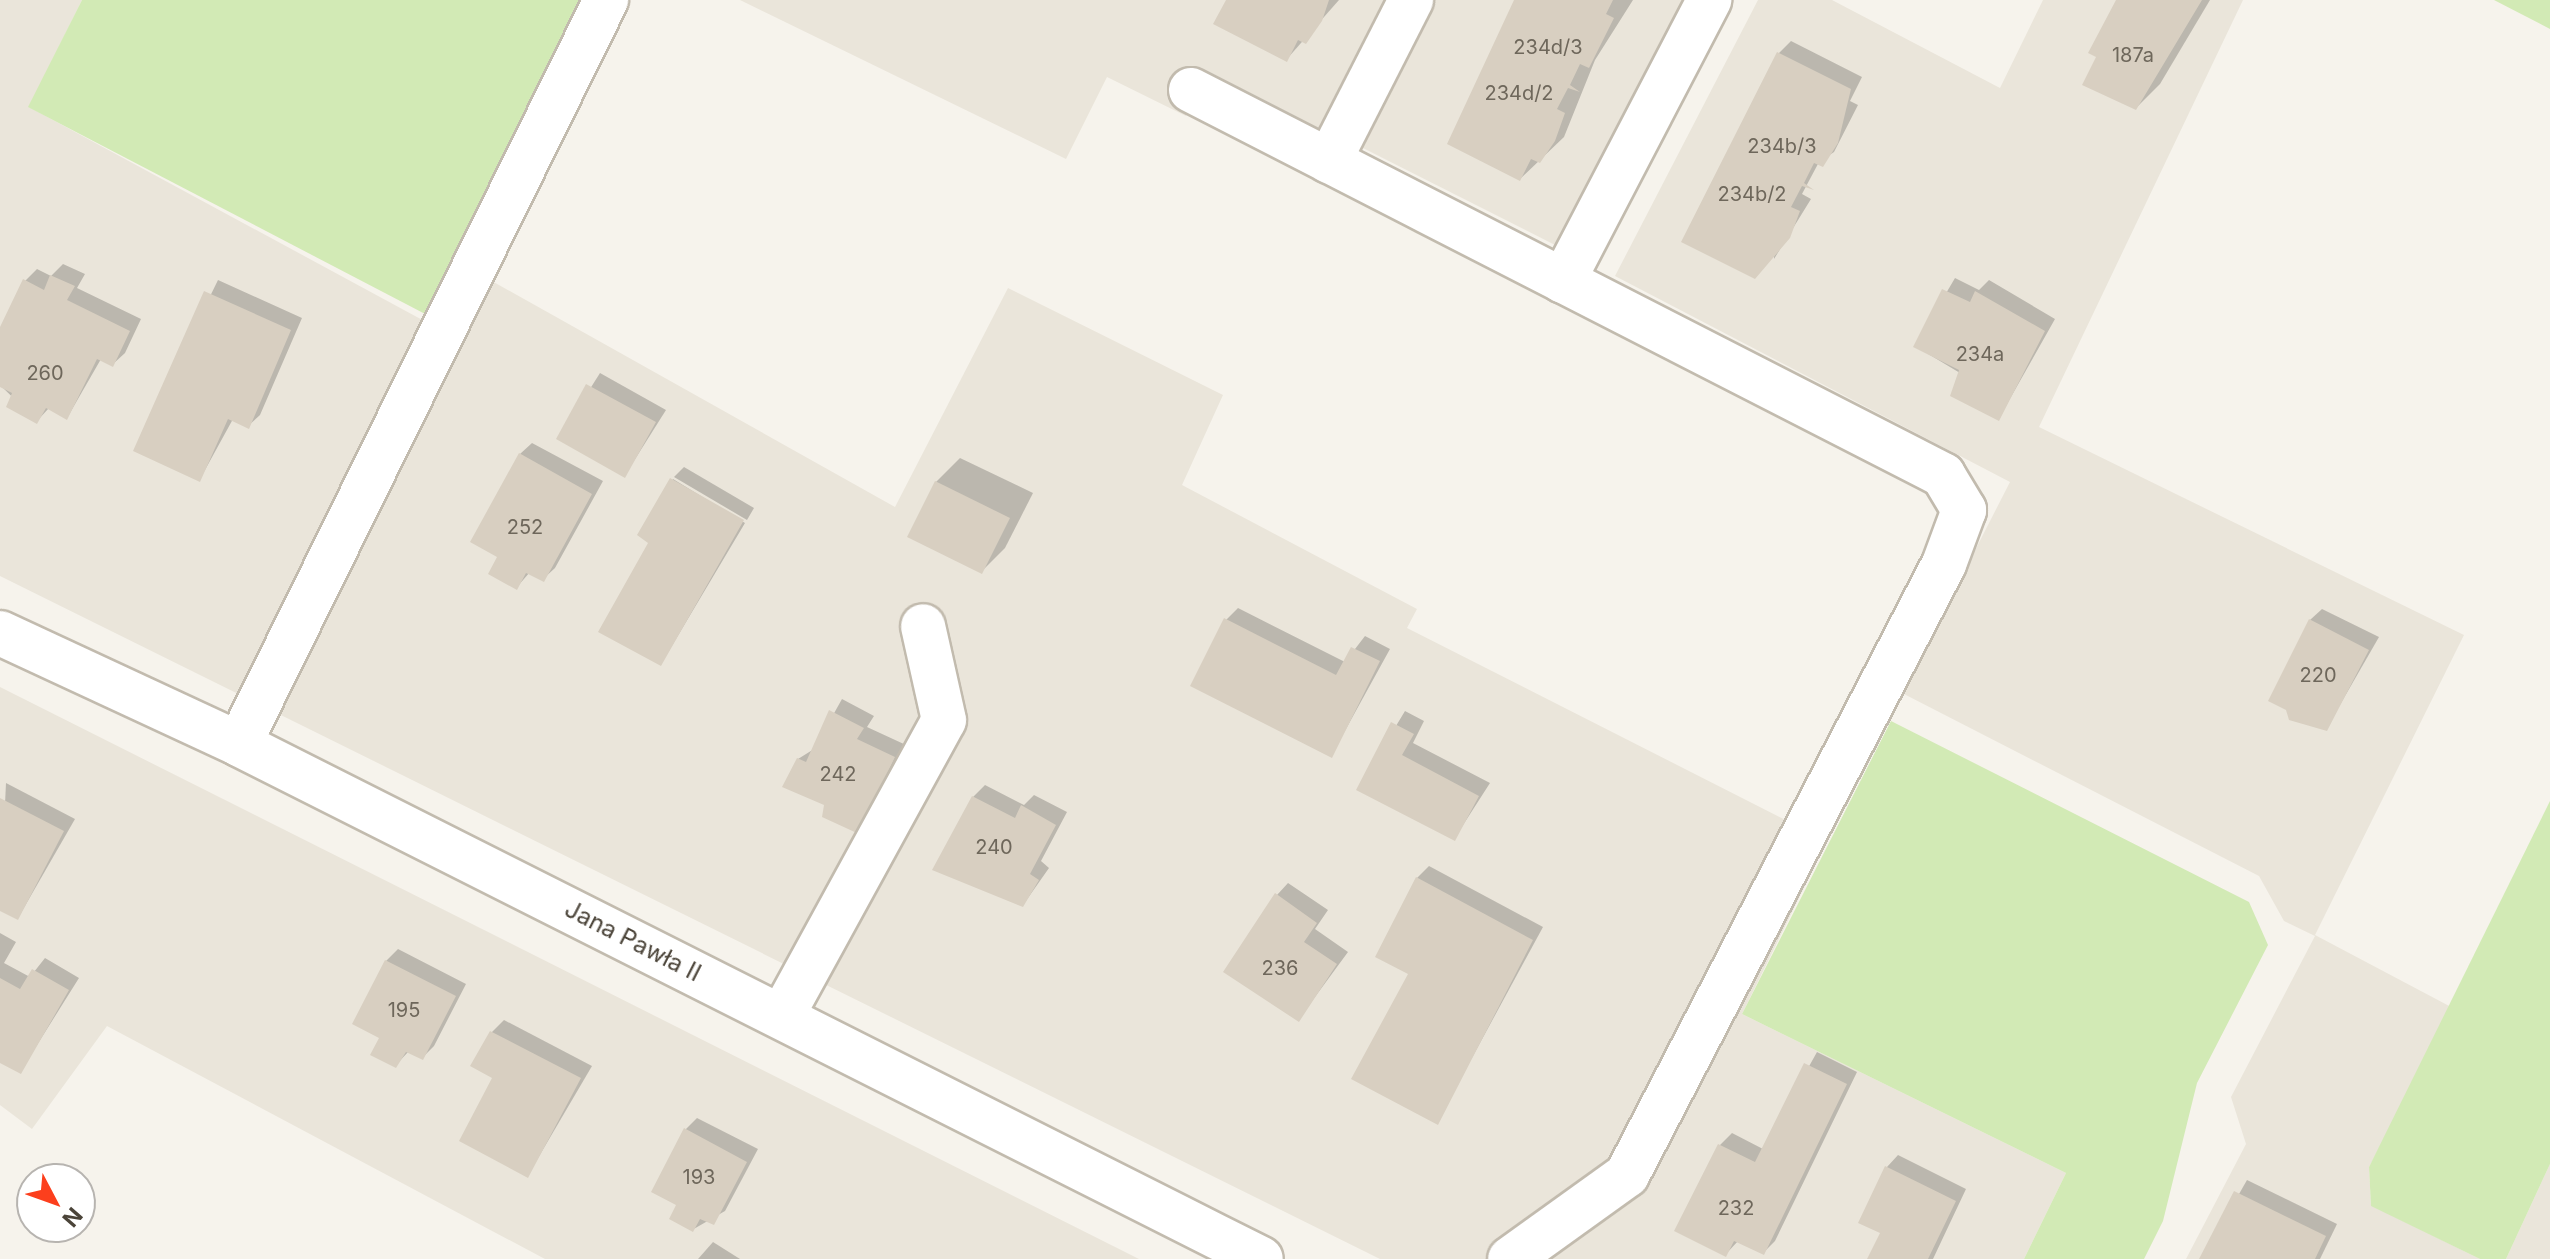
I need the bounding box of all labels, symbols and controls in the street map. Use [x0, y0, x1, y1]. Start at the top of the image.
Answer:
house number: 234d/3 [1513, 35, 1583, 59]
house number: 187a [2112, 43, 2154, 67]
house number: 234d/2 [1484, 81, 1554, 105]
house number: 234b/3 [1747, 134, 1817, 158]
house number: 234b/2 [1717, 182, 1787, 206]
house number: 234a [1956, 342, 2004, 366]
house number: 260 [26, 361, 64, 385]
house number: 252 [507, 515, 543, 539]
house number: 220 [2299, 663, 2337, 687]
house number: 242 [819, 762, 857, 786]
house number: 240 [975, 835, 1013, 859]
street label: Jana Pawła II [560, 894, 706, 988]
house number: 236 [1262, 956, 1298, 980]
house number: 195 [388, 998, 420, 1022]
north arrow [16, 1163, 96, 1243]
house number: 193 [683, 1165, 715, 1189]
house number: 232 [1718, 1196, 1754, 1220]
text: N [57, 1203, 88, 1232]

